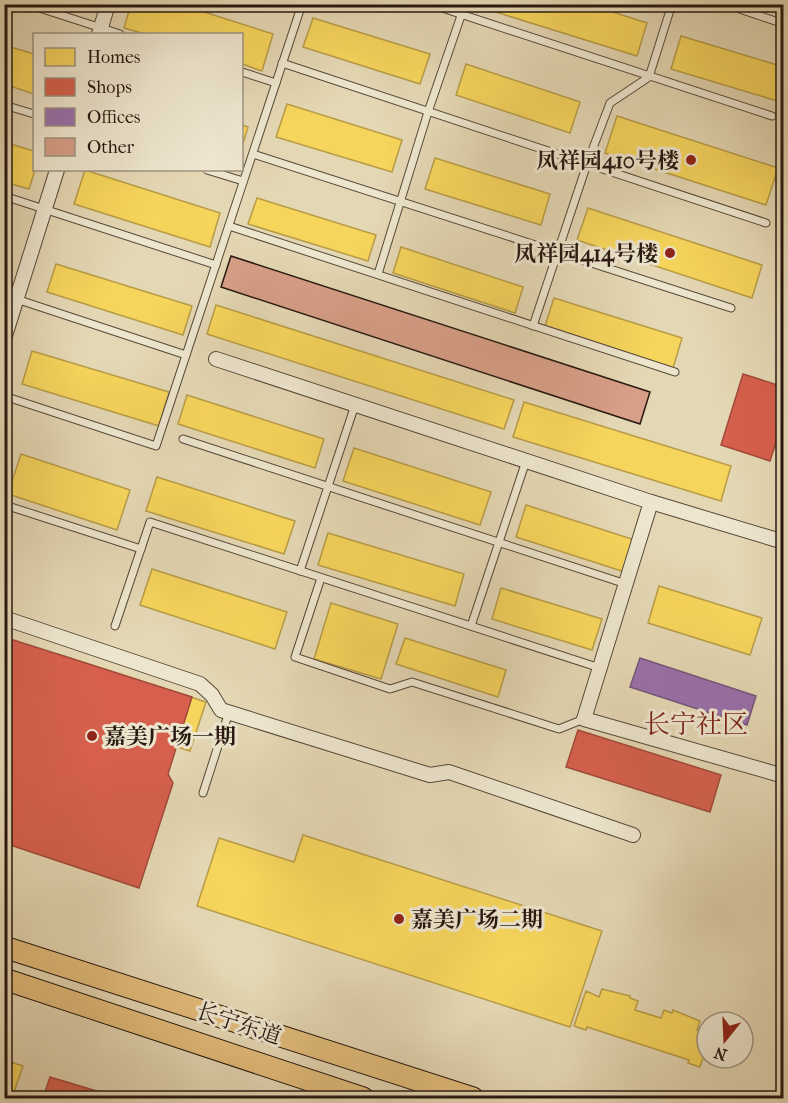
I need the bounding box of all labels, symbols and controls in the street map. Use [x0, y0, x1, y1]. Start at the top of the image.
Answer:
legend [33, 33, 243, 171]
text: Homes [87, 47, 141, 68]
text: Shops [87, 77, 132, 98]
text: Offices [87, 107, 141, 128]
text: Other [87, 137, 135, 158]
place label: 凤祥园410号楼 [536, 148, 679, 174]
marker: 凤祥园410号楼 [684, 153, 698, 167]
place label: 凤祥园414号楼 [514, 241, 658, 267]
marker: 凤祥园414号楼 [663, 246, 677, 260]
district label: 长宁社区 [644, 709, 748, 740]
place label: 嘉美广场一期 [104, 724, 236, 750]
marker: 嘉美广场一期 [85, 729, 99, 743]
place label: 嘉美广场二期 [411, 907, 543, 933]
marker: 嘉美广场二期 [392, 912, 406, 926]
street label: 长宁东道 [193, 998, 285, 1050]
north arrow [695, 1010, 755, 1070]
text: N [711, 1043, 729, 1065]

